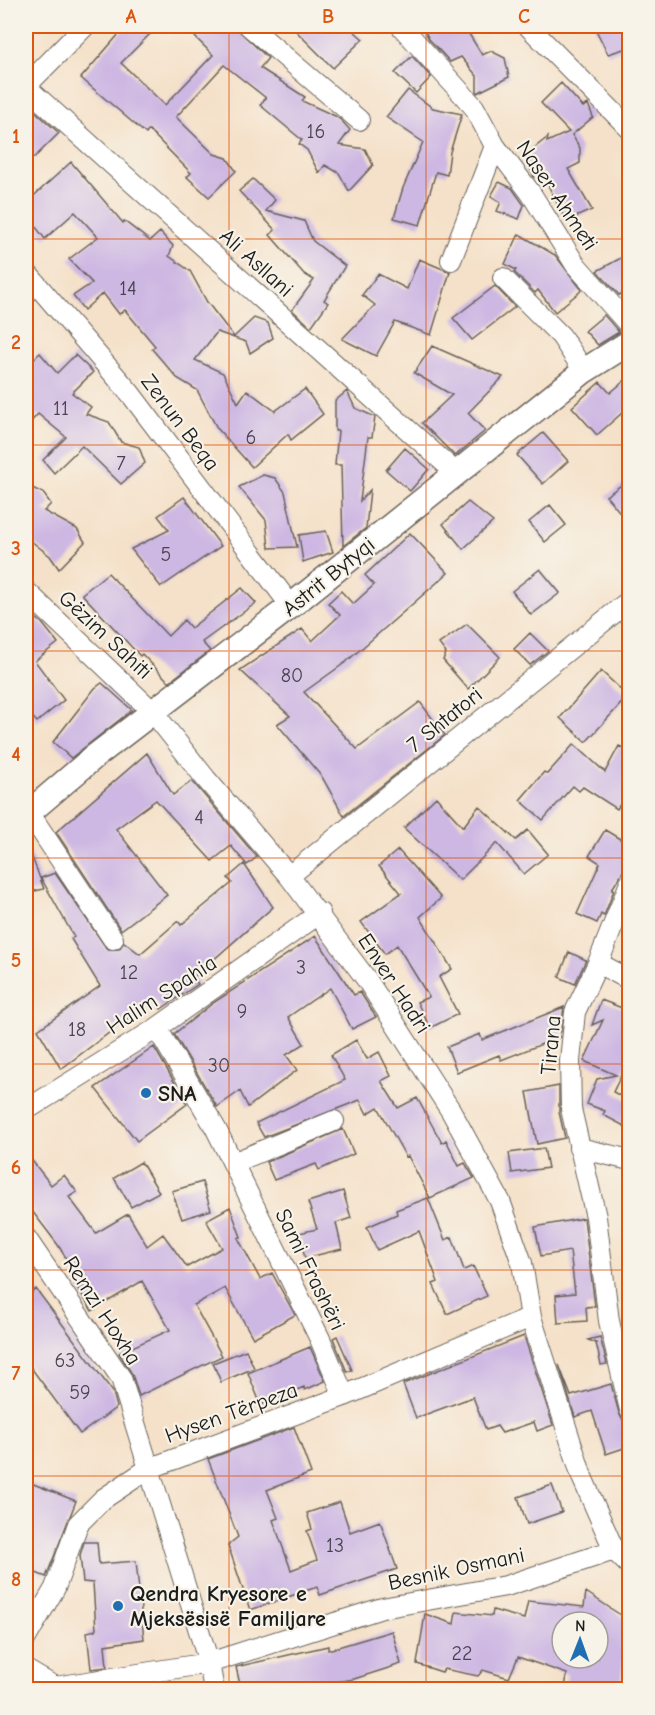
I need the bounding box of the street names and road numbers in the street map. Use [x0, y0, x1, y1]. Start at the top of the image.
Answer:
street label: Naser Ahmeti [511, 136, 603, 256]
street label: Ali Asllani [214, 223, 298, 303]
street label: Zenun Beqa [135, 369, 225, 476]
street label: Astrit Bytyqi [277, 532, 380, 622]
street label: Gëzim Sahiti [53, 585, 157, 685]
street label: 7 Shtatori [402, 681, 488, 758]
street label: Enver Hadri [352, 929, 436, 1038]
street label: Halim Spahia [102, 950, 221, 1040]
street label: Tirana [535, 1014, 567, 1076]
street label: Sami Frashëri [269, 1204, 351, 1334]
street label: Remzi Hoxha [57, 1251, 147, 1370]
street label: Hysen Tërpeza [161, 1377, 301, 1449]
street label: Besnik Osmani [386, 1542, 527, 1596]

